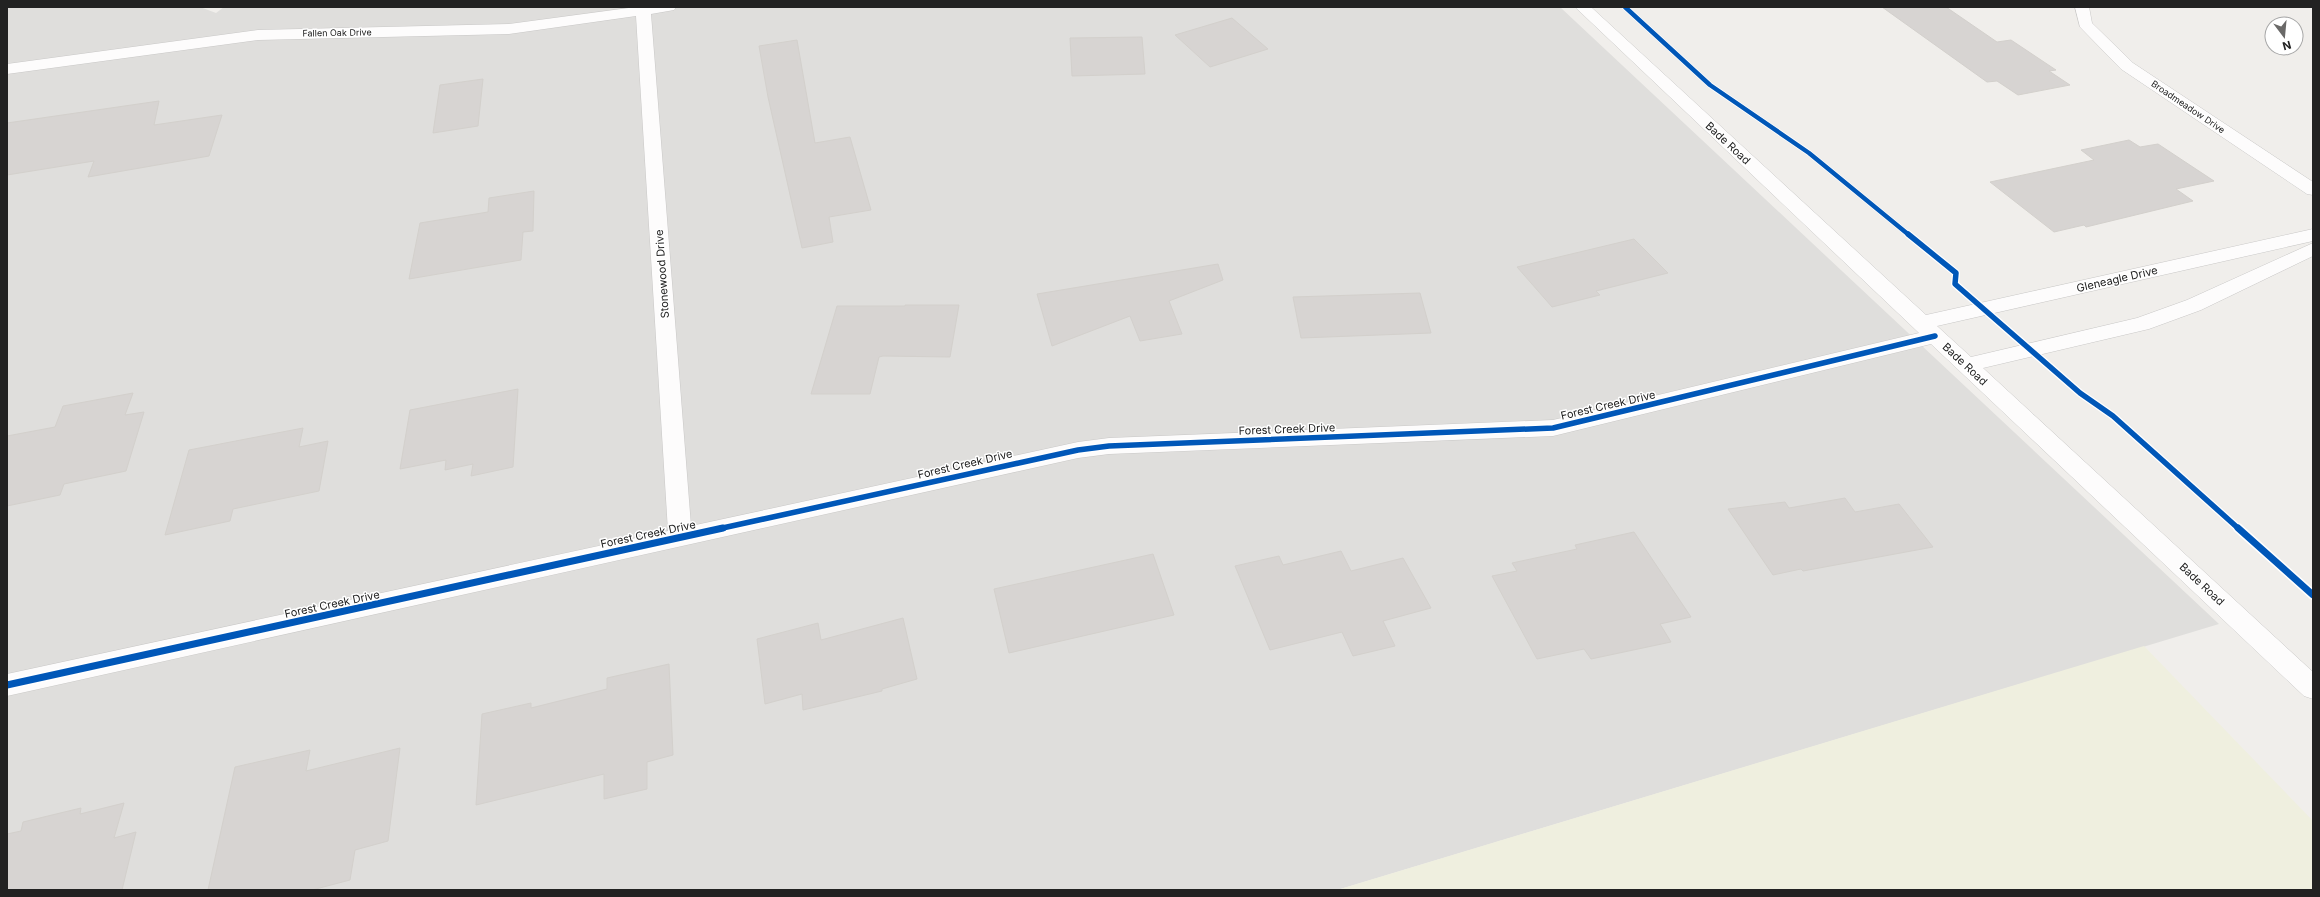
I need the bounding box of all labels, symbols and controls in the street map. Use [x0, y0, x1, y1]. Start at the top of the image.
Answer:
north arrow [2264, 16, 2304, 56]
street label: Fallen Oak Drive [302, 26, 372, 39]
text: N [2281, 38, 2293, 53]
street label: Broadmeadow Drive [2149, 78, 2227, 135]
street label: Bade Road [1703, 119, 1753, 167]
street label: Stonewood Drive [652, 229, 672, 319]
street label: Gleneagle Drive [2075, 263, 2159, 295]
street label: Bade Road [1940, 340, 1990, 388]
street label: Forest Creek Drive [1559, 387, 1657, 423]
street label: Forest Creek Drive [1238, 420, 1336, 438]
street label: Forest Creek Drive [916, 446, 1014, 482]
street label: Forest Creek Drive [599, 517, 697, 551]
street label: Bade Road [2177, 560, 2227, 608]
street label: Forest Creek Drive [283, 587, 381, 621]

